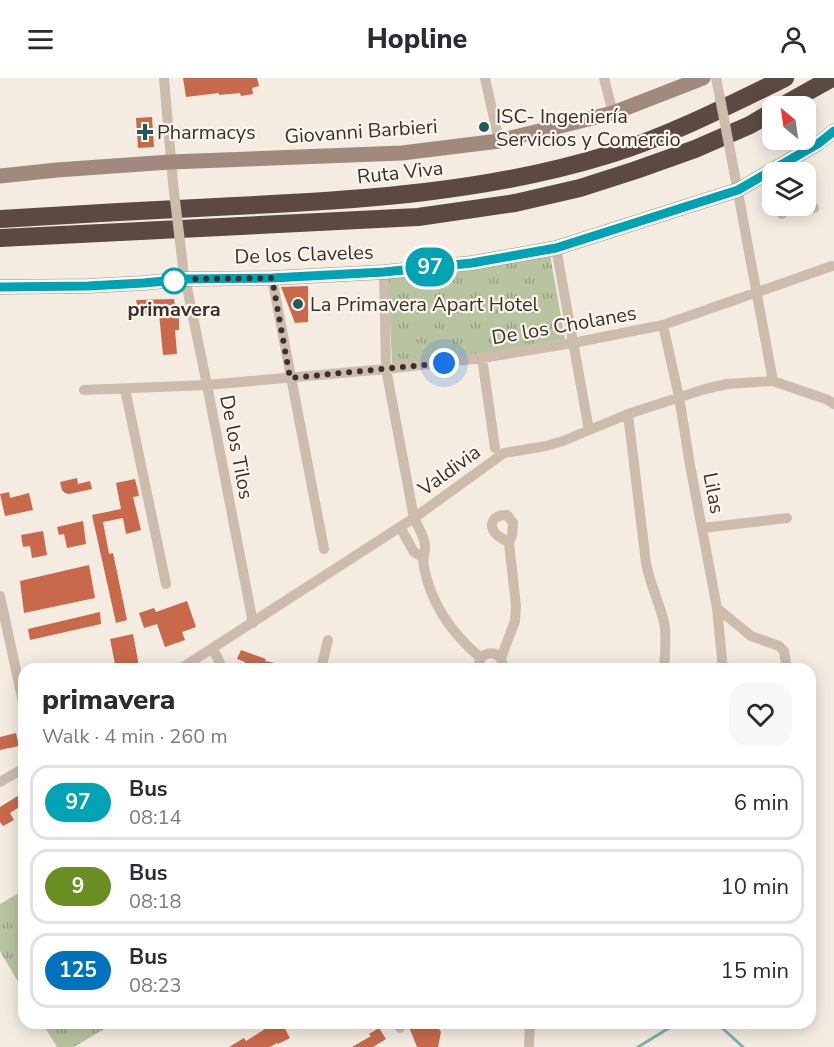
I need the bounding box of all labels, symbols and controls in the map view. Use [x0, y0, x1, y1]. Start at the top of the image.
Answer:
text: Hopline [367, 21, 467, 58]
icon: menu [24, 23, 57, 56]
icon: person [777, 23, 810, 56]
north arrow [762, 96, 816, 150]
map controls [762, 96, 816, 216]
place label: ISC- Ingeniería Servicios y Comercio [496, 103, 681, 153]
street label: Giovanni Barbieri [284, 113, 438, 150]
place label: Pharmacys [157, 119, 256, 146]
marker: ISC- Ingeniería Servicios y Comercio [477, 120, 491, 134]
marker: Pharmacys [138, 125, 152, 139]
street label: Ruta Viva [356, 155, 444, 190]
button: layers [762, 162, 816, 216]
street label: De los Claveles [234, 239, 374, 270]
line badge: 97 [403, 248, 457, 286]
text: 97 [417, 253, 443, 281]
marker: primavera [161, 268, 187, 294]
place label: La Primavera Apart Hotel [310, 291, 539, 318]
place label: primavera [127, 296, 221, 323]
marker: La Primavera Apart Hotel [291, 297, 305, 311]
street label: De los Cholanes [490, 299, 639, 351]
your location [429, 348, 459, 378]
street label: De los Tilos [213, 393, 260, 501]
street label: Valdivia [412, 439, 486, 503]
street label: Lilas [696, 470, 731, 516]
text: primavera [42, 681, 175, 719]
button: heart [729, 683, 792, 746]
text: Walk · 4 min · 260 m [42, 723, 228, 750]
text: Bus [129, 774, 168, 804]
text: 97 [65, 788, 91, 816]
text: 6 min [734, 788, 789, 818]
text: 08:14 [129, 804, 182, 831]
text: Bus [129, 858, 168, 888]
text: 9 [72, 872, 84, 900]
text: 10 min [721, 872, 789, 902]
text: 08:18 [129, 888, 182, 915]
text: Bus [129, 942, 168, 972]
text: 125 [59, 956, 97, 984]
text: 15 min [721, 956, 789, 986]
text: 08:23 [129, 972, 182, 999]

